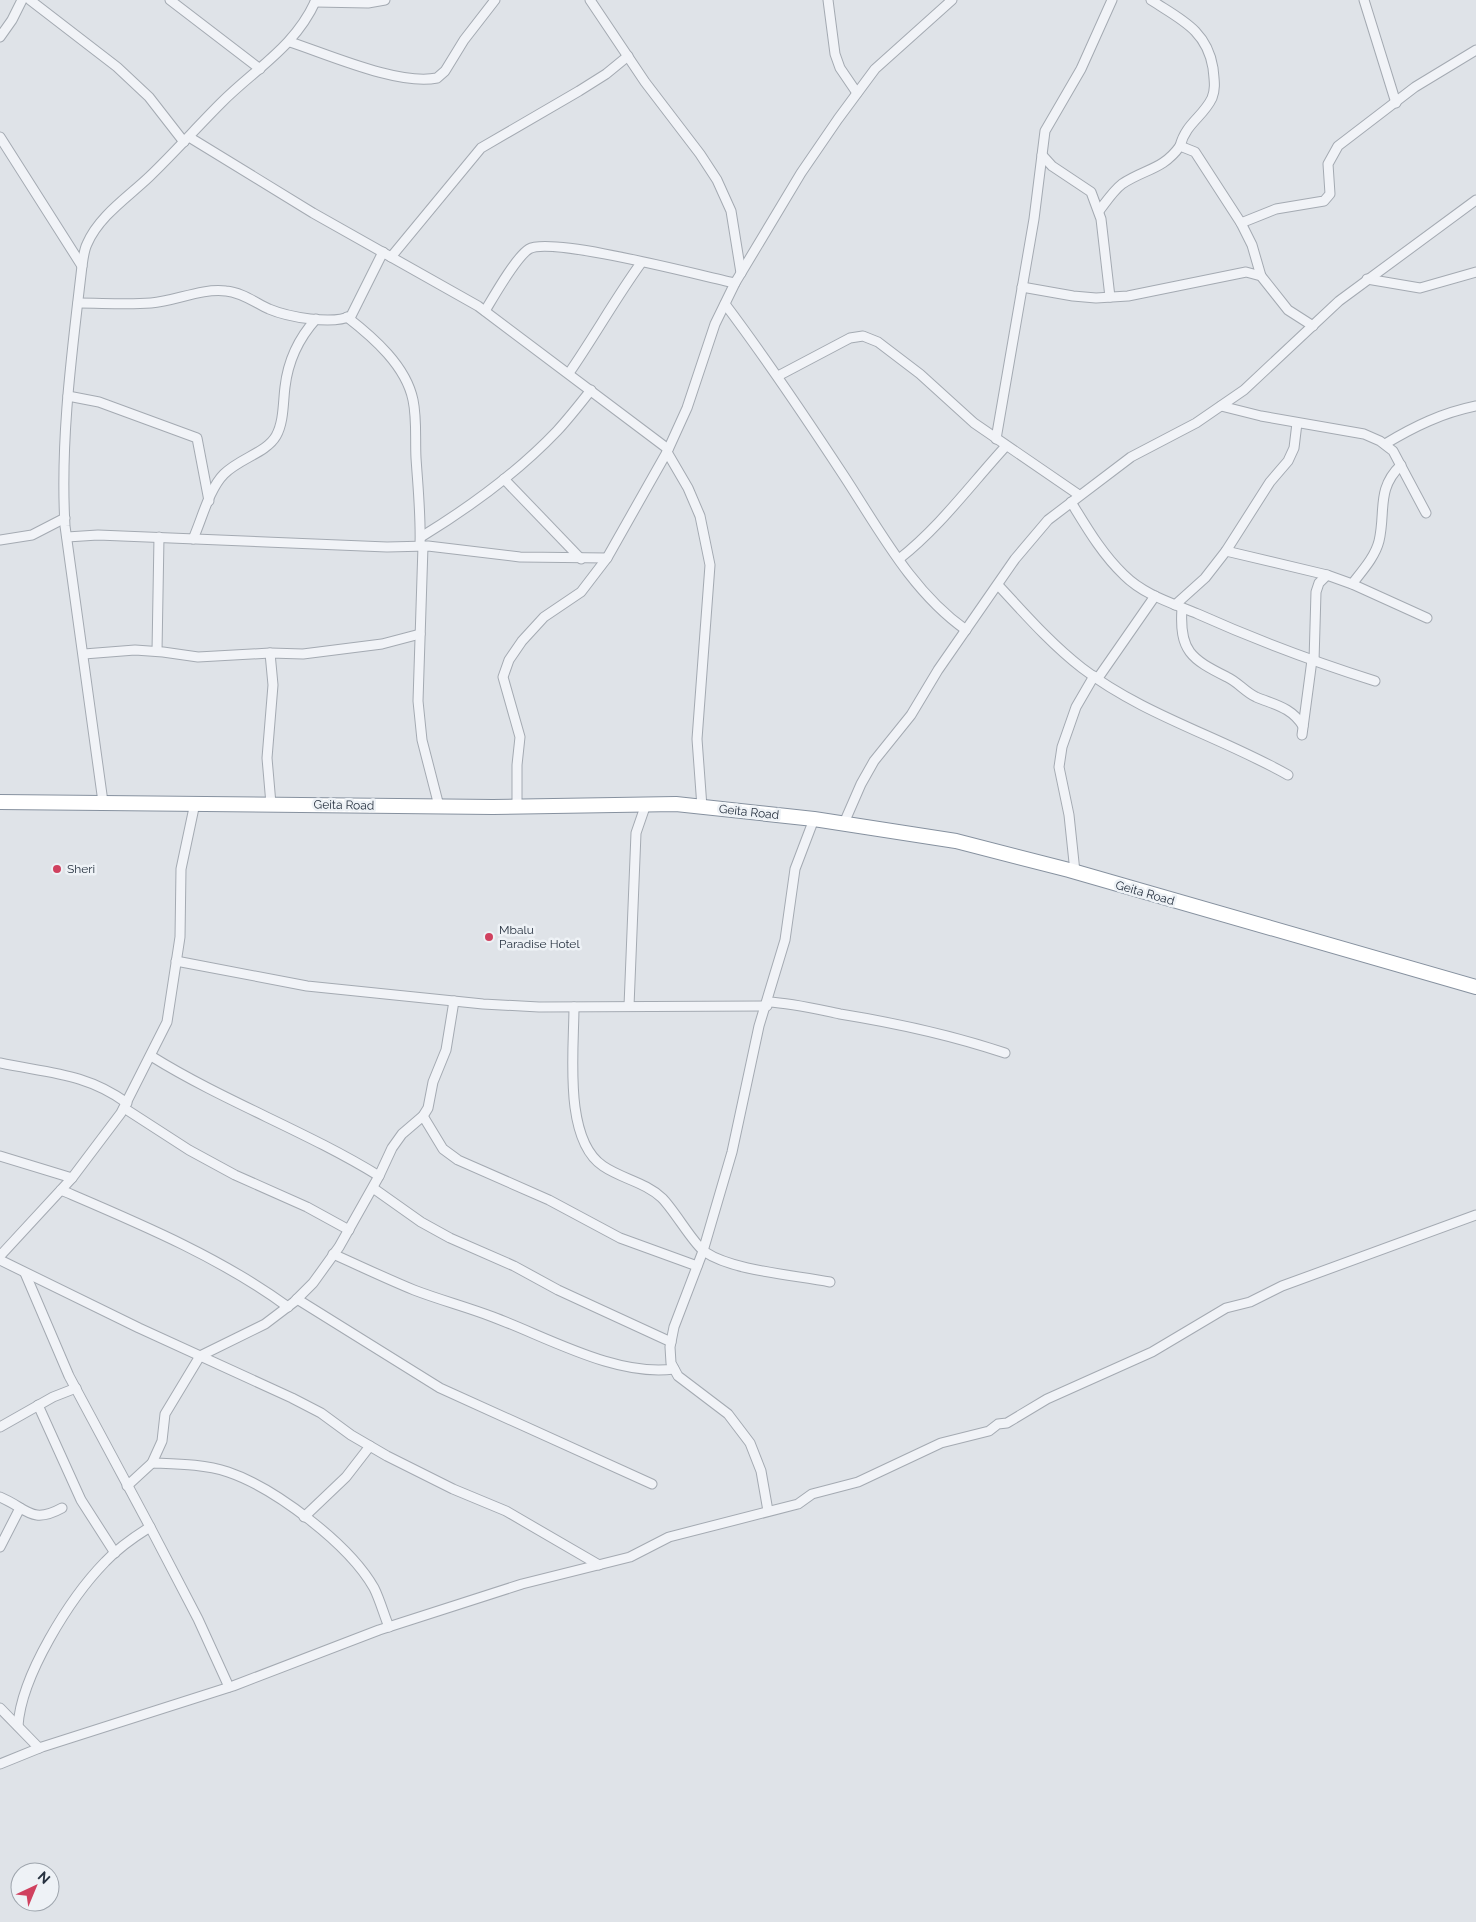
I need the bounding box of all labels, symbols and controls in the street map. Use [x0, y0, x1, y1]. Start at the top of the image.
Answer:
street label: Geita Road [314, 797, 374, 813]
street label: Geita Road [718, 802, 780, 822]
place label: Sheri [67, 862, 95, 876]
marker: Sheri [51, 863, 63, 875]
street label: Geita Road [1114, 878, 1176, 908]
place label: Mbalu Paradise Hotel [499, 923, 580, 951]
marker: Mbalu Paradise Hotel [483, 931, 495, 943]
north arrow [10, 1862, 60, 1912]
text: N [35, 1868, 53, 1887]

